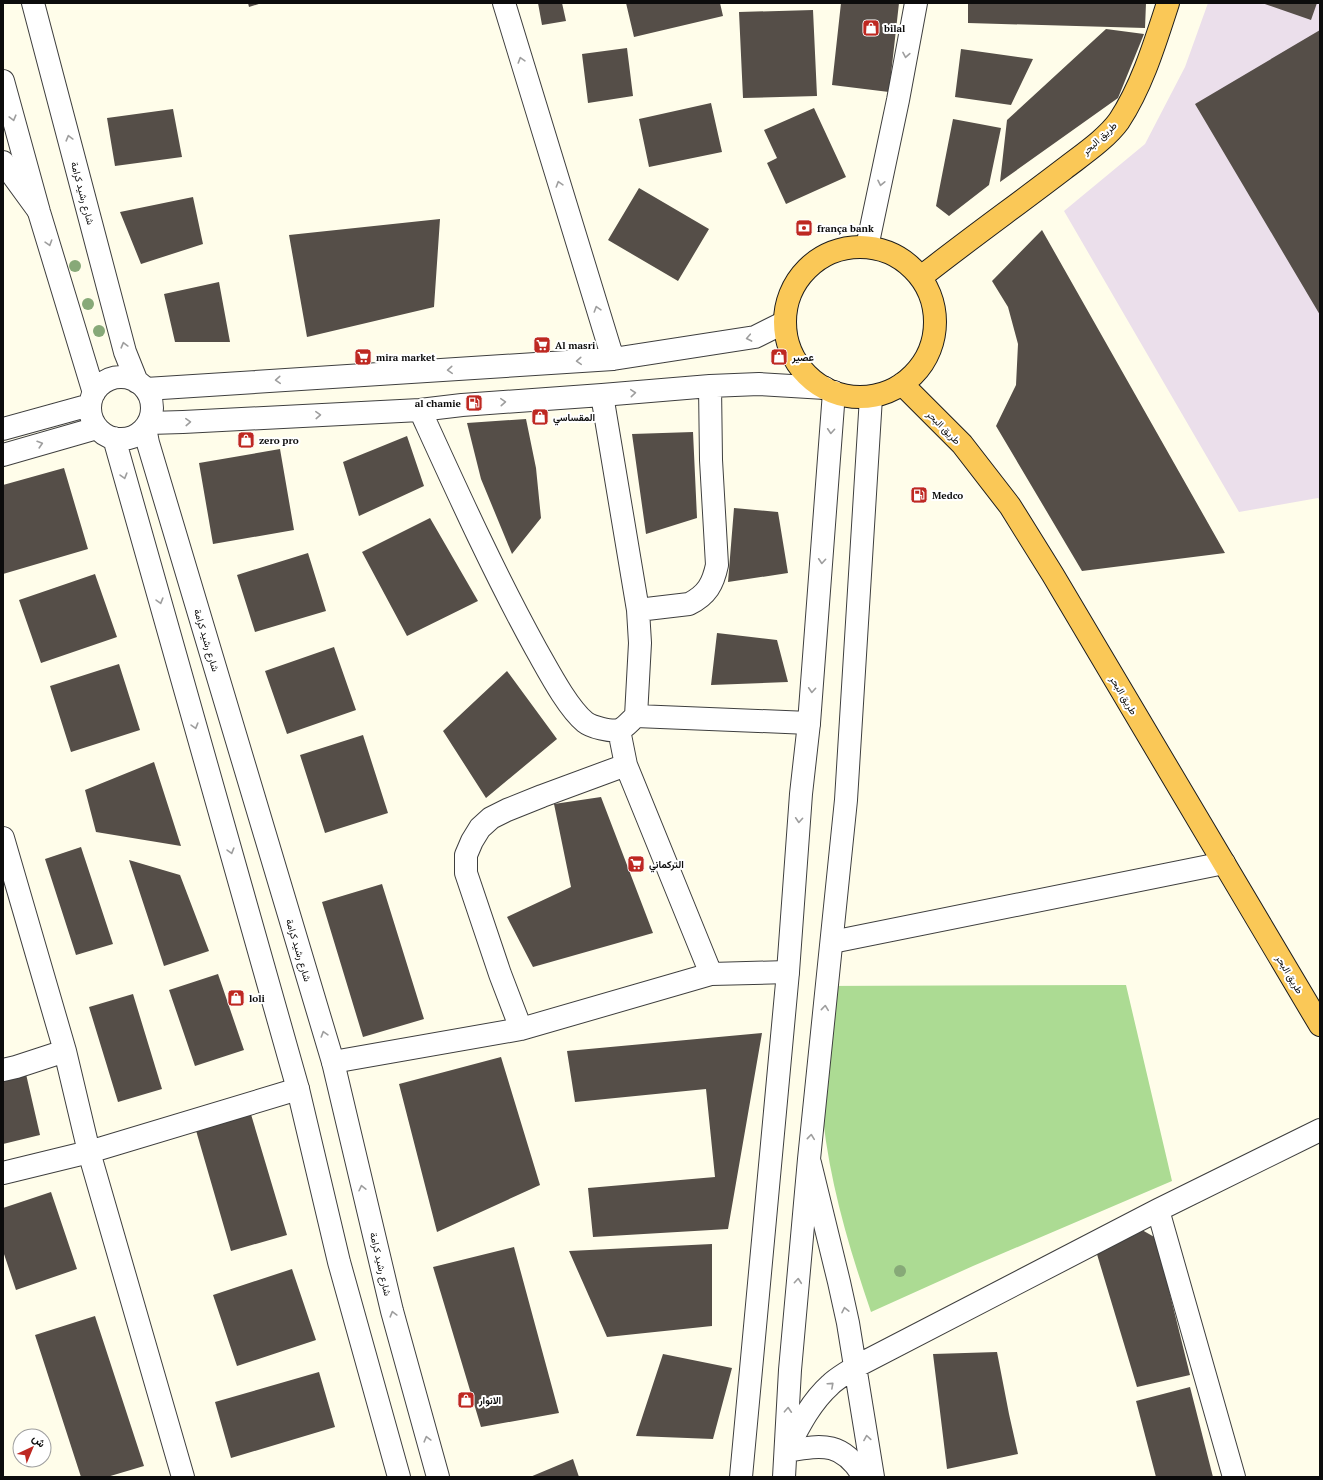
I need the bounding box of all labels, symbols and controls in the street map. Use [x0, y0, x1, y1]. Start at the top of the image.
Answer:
shop icon: bilal [861, 18, 881, 38]
place label: bilal [883, 22, 906, 35]
one-way arrow [903, 52, 911, 58]
one-way arrow [517, 57, 526, 64]
one-way arrow [8, 114, 17, 121]
street label: طريق البحر [1078, 119, 1120, 158]
one-way arrow [65, 135, 74, 142]
street label: شارع رشيد كرامة [68, 160, 97, 226]
one-way arrow [877, 179, 885, 186]
one-way arrow [555, 181, 564, 188]
bank icon: frança bank [794, 218, 814, 238]
place label: frança bank [817, 222, 874, 235]
one-way arrow [44, 240, 53, 247]
one-way arrow [593, 305, 602, 312]
one-way arrow [746, 333, 753, 341]
supermarket icon: Al masri [532, 335, 552, 355]
place label: Al masri [555, 339, 596, 352]
one-way arrow [120, 342, 128, 348]
supermarket icon: mira market [353, 347, 373, 367]
shop icon: عصير [769, 347, 789, 367]
place label: mira market [376, 351, 435, 364]
place label: عصير [791, 351, 814, 364]
one-way arrow [576, 357, 582, 366]
one-way arrow [447, 365, 453, 374]
one-way arrow [275, 376, 281, 385]
one-way arrow [630, 388, 636, 397]
fuel station icon: al chamie [464, 393, 484, 413]
place label: al chamie [415, 397, 462, 410]
one-way arrow [500, 397, 506, 406]
shop icon: المقساسي [530, 407, 550, 427]
street label: طريق البحر [923, 407, 964, 447]
one-way arrow [315, 411, 321, 419]
place label: المقساسي [553, 411, 595, 426]
one-way arrow [185, 417, 191, 426]
one-way arrow [827, 428, 836, 434]
shop icon: zero pro [236, 430, 256, 450]
place label: zero pro [259, 434, 299, 447]
one-way arrow [37, 440, 44, 449]
one-way arrow [119, 472, 128, 479]
fuel station icon: Medco [909, 485, 929, 505]
place label: Medco [932, 489, 963, 502]
one-way arrow [817, 558, 826, 564]
one-way arrow [155, 597, 164, 604]
street label: شارع رشيد كرامة [191, 607, 222, 673]
street label: طريق البحر [1106, 673, 1140, 717]
one-way arrow [807, 687, 816, 693]
one-way arrow [190, 722, 199, 729]
one-way arrow [794, 817, 803, 823]
one-way arrow [226, 848, 234, 854]
supermarket icon: التركماني [626, 854, 646, 874]
place label: التركماني [649, 858, 684, 873]
street label: شارع رشيد كرامة [283, 917, 314, 983]
street label: طريق البحر [1272, 952, 1306, 996]
shop icon: loli [226, 988, 246, 1008]
place label: loli [249, 992, 266, 1005]
one-way arrow [820, 1005, 829, 1011]
one-way arrow [320, 1031, 329, 1038]
one-way arrow [807, 1134, 816, 1140]
one-way arrow [359, 1184, 367, 1191]
street label: شارع رشيد كرامة [367, 1231, 394, 1297]
one-way arrow [793, 1277, 802, 1284]
one-way arrow [841, 1307, 850, 1313]
one-way arrow [389, 1311, 397, 1317]
one-way arrow [826, 1382, 834, 1389]
shop icon: الانوار [456, 1390, 476, 1410]
place label: الانوار [478, 1394, 501, 1407]
one-way arrow [784, 1407, 792, 1413]
north arrow [12, 1428, 52, 1468]
text: ش [29, 1431, 49, 1450]
one-way arrow [863, 1435, 872, 1442]
one-way arrow [423, 1436, 432, 1443]

